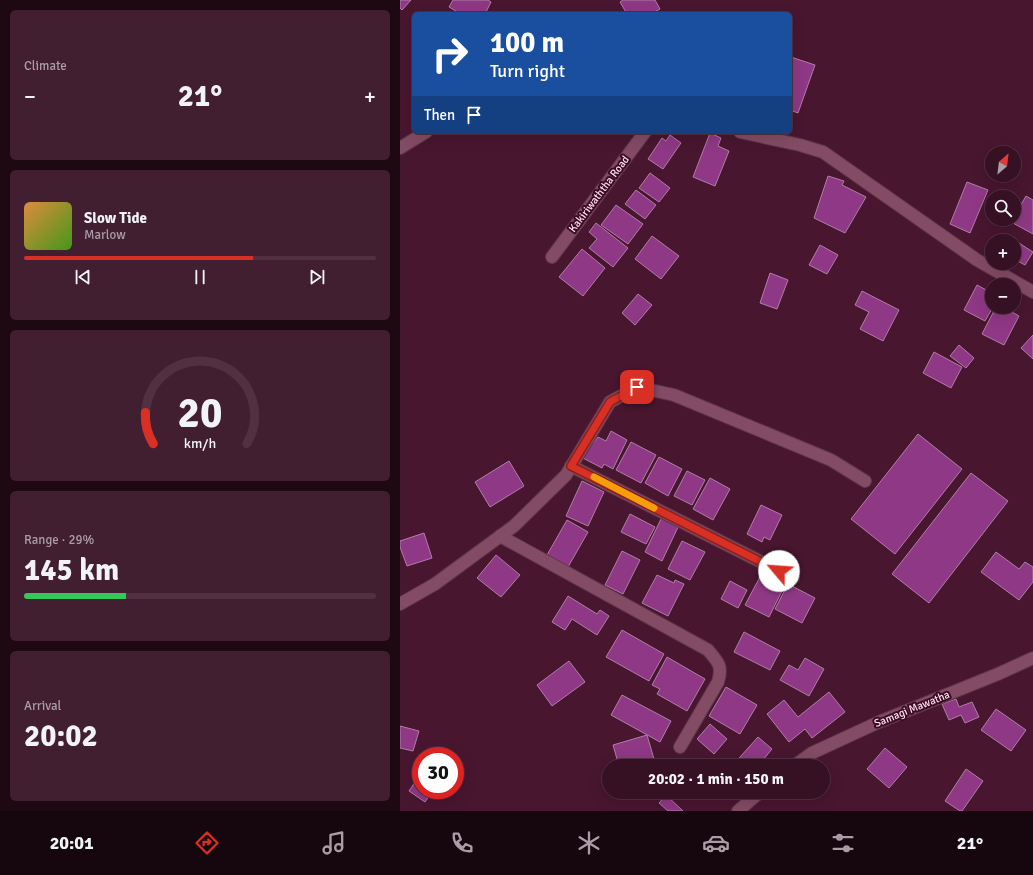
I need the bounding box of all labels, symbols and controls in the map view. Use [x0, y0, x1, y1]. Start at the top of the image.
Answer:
text: 100 m [490, 26, 564, 60]
icon: right [424, 28, 476, 80]
text: Climate [24, 58, 67, 74]
text: Turn right [490, 60, 565, 82]
text: 21° [178, 78, 222, 115]
text: − [24, 83, 36, 110]
text: + [364, 83, 376, 110]
icon: arrive [463, 104, 485, 126]
text: Then [424, 106, 455, 124]
north arrow [985, 146, 1021, 182]
map controls [985, 146, 1021, 314]
street label: Kakiriwaththa Road [566, 153, 632, 235]
button: search [985, 190, 1021, 226]
text: Slow Tide [84, 209, 147, 227]
text: Marlow [84, 227, 126, 243]
button: + [985, 234, 1021, 270]
icon: previous [72, 266, 94, 288]
icon: pause [189, 266, 211, 288]
icon: next [306, 266, 328, 288]
button: − [985, 278, 1021, 314]
pin [620, 370, 654, 404]
icon: arrive [626, 376, 648, 398]
text: 20 [178, 387, 222, 438]
text: km/h [184, 434, 216, 451]
text: Range · 29% [24, 532, 94, 548]
position arrow [758, 550, 800, 592]
text: 145 km [24, 552, 119, 589]
street label: Samagi Mawatha [872, 688, 952, 730]
text: Arrival [24, 698, 61, 714]
text: 20:02 [24, 718, 98, 755]
speed limit sign: 30 [412, 747, 464, 799]
text: 20:02 · 1 min · 150 m [648, 770, 784, 788]
icon: directions [193, 829, 221, 857]
icon: music [320, 829, 348, 857]
icon: phone [448, 829, 476, 857]
icon: climate [575, 829, 603, 857]
icon: car [702, 829, 730, 857]
icon: filters [829, 829, 857, 857]
text: 20:01 [50, 832, 94, 854]
text: 21° [957, 832, 983, 854]

